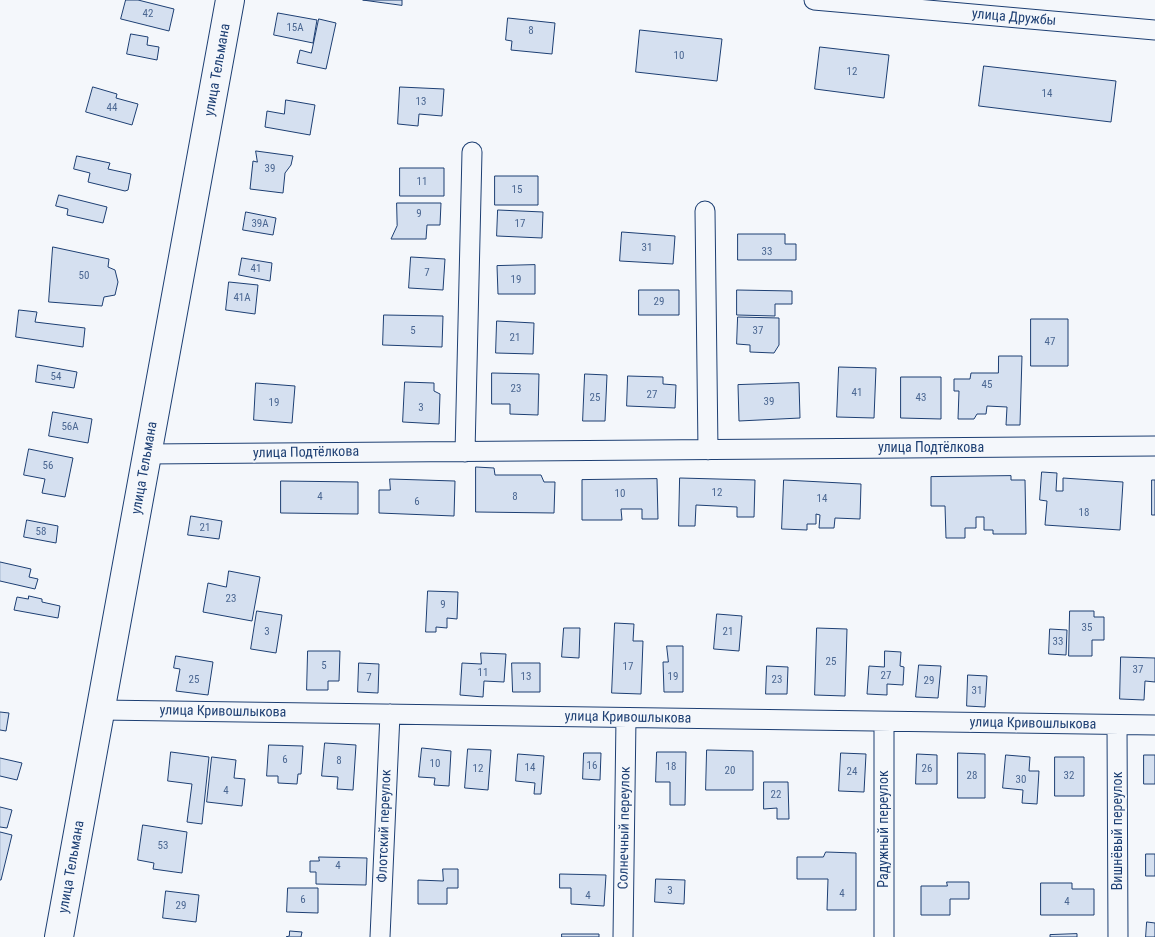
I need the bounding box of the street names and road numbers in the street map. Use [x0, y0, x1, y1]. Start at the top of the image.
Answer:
street label: улица Дружбы [971, 6, 1057, 30]
street label: улица Тельмана [202, 22, 234, 118]
street label: улица Тельмана [129, 420, 161, 516]
street label: улица Подтёлкова [878, 440, 984, 456]
street label: улица Подтёлкова [253, 444, 359, 462]
street label: улица Кривошлыкова [159, 702, 287, 722]
street label: улица Кривошлыкова [564, 708, 692, 728]
street label: улица Кривошлыкова [969, 714, 1097, 734]
street label: Солнечный переулок [616, 766, 634, 890]
street label: Флотский переулок [375, 769, 395, 883]
street label: Радужный переулок [876, 770, 892, 888]
street label: Вишнёвый переулок [1110, 772, 1126, 890]
street label: улица Тельмана [56, 819, 88, 915]

